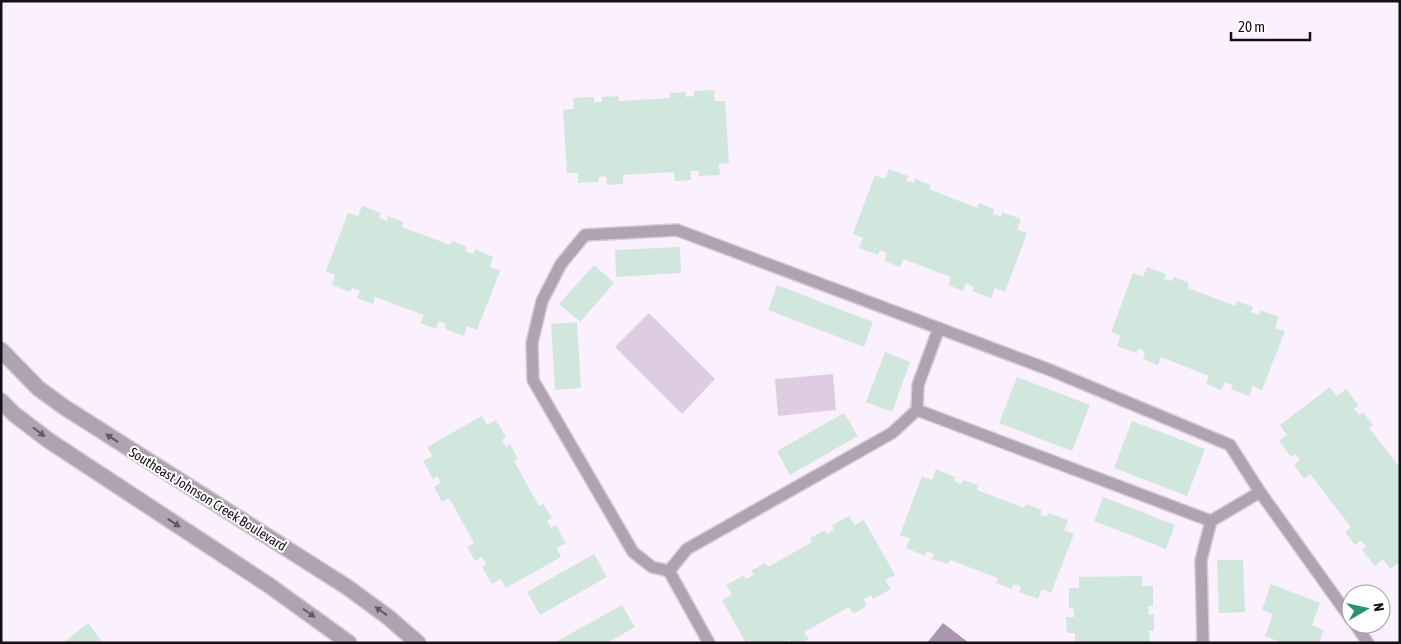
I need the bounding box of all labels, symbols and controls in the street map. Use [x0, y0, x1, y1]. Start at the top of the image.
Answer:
scale bar [1231, 10, 1310, 42]
text: 20 m [1238, 18, 1265, 35]
one-way arrow [32, 427, 45, 438]
one-way arrow [105, 434, 119, 443]
street label: Southeast Johnson Creek Boulevard [126, 444, 290, 554]
one-way arrow [167, 518, 181, 527]
north arrow [1341, 584, 1391, 634]
text: N [1370, 602, 1387, 612]
one-way arrow [375, 606, 388, 617]
one-way arrow [302, 608, 316, 618]

